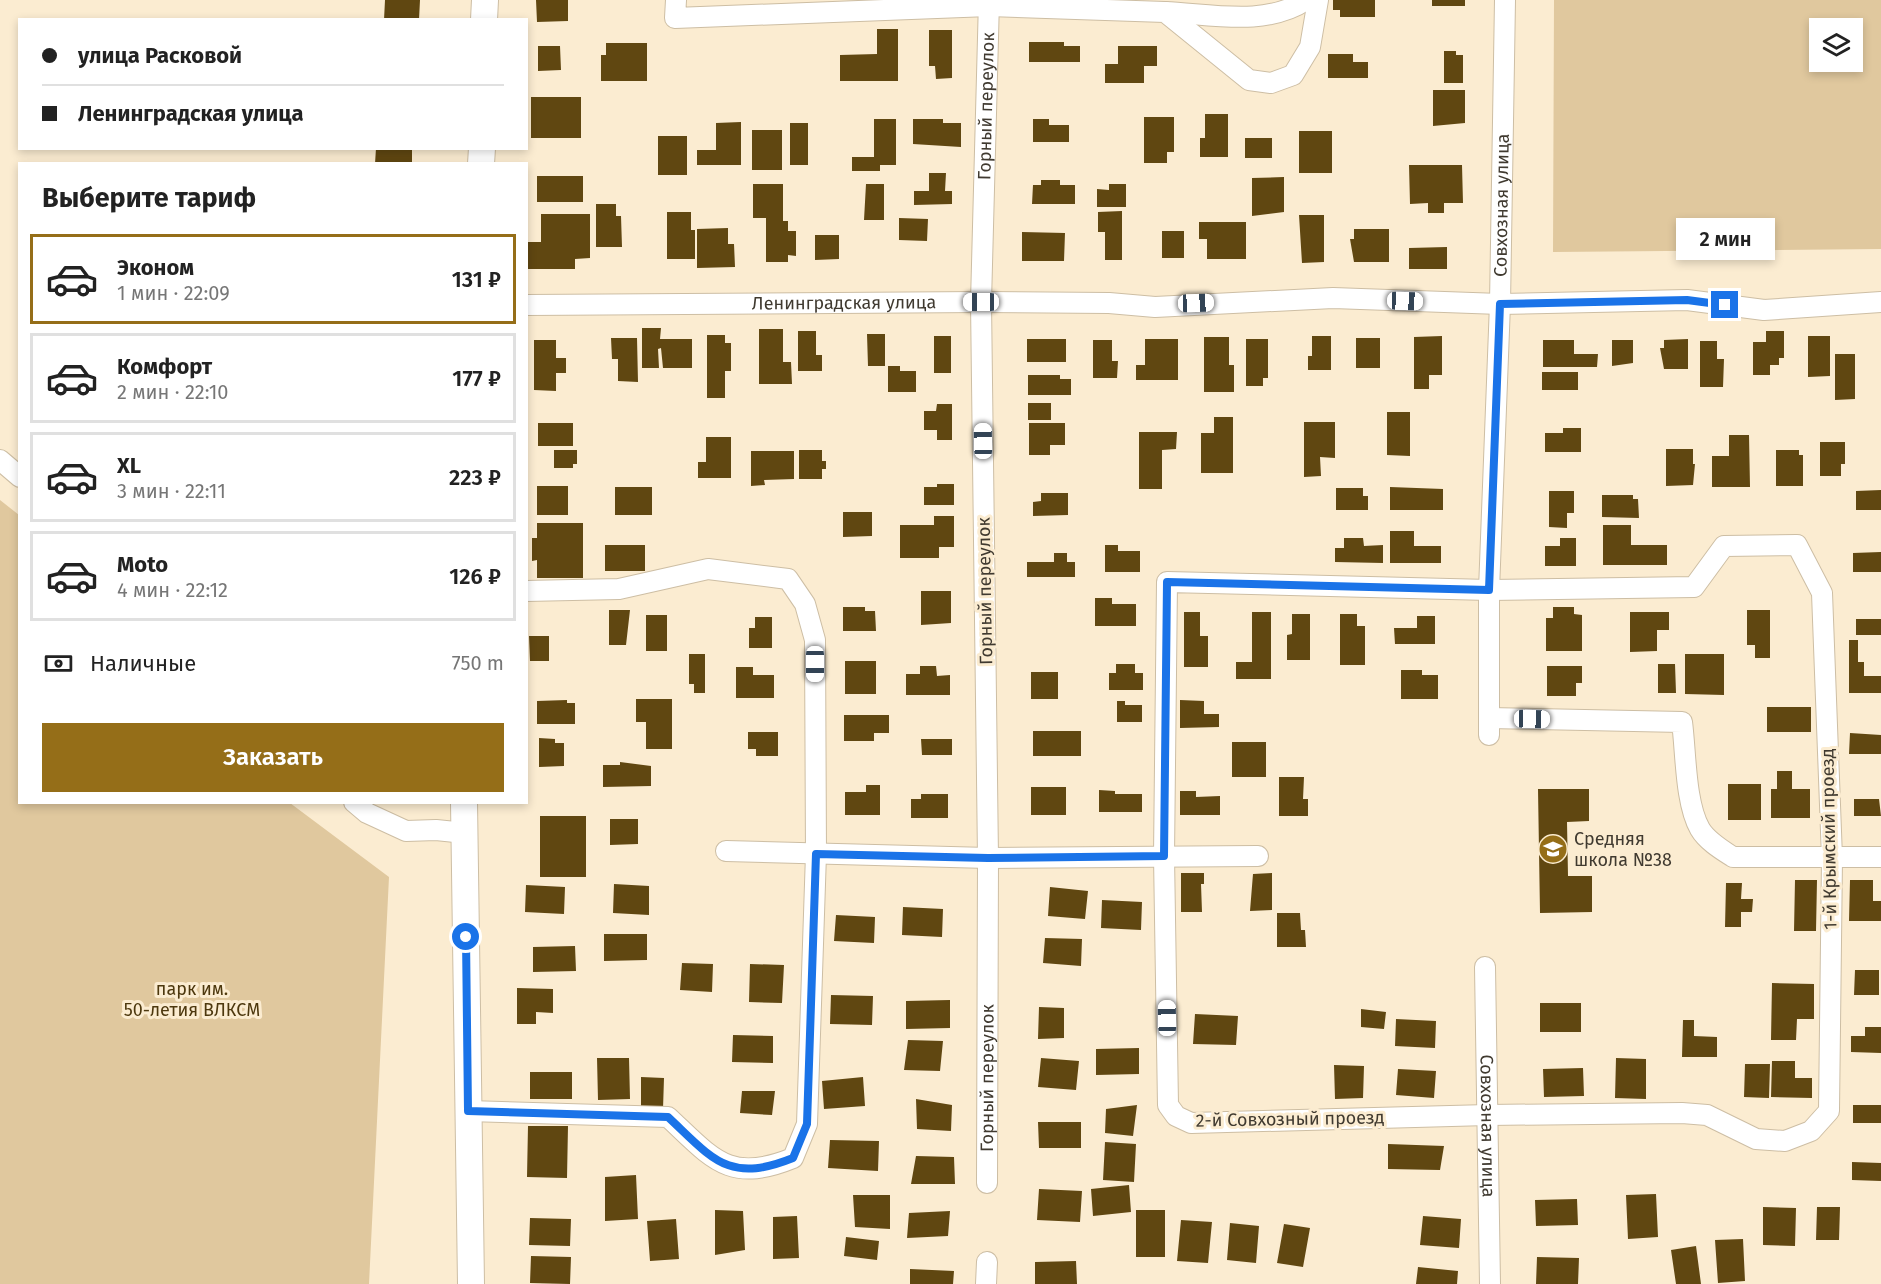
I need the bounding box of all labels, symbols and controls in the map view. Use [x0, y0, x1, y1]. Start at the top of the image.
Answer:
map controls [1809, 18, 1863, 72]
button: layers [1809, 18, 1863, 72]
street label: Горный переулок [973, 31, 999, 180]
text: улица Расковой [78, 42, 242, 69]
text: Ленинградская улица [78, 100, 303, 127]
street label: Совхозная улица [1489, 133, 1514, 277]
text: Выберите тариф [42, 182, 256, 214]
callout: 2 мин [1676, 218, 1774, 260]
text: 2 мин [1699, 227, 1752, 251]
icon: car [45, 252, 99, 306]
text: Эконом [117, 254, 194, 281]
text: 131 ₽ [452, 266, 501, 293]
text: 1 мин · 22:09 [117, 281, 230, 305]
street label: Ленинградская улица [752, 291, 936, 315]
car [1387, 291, 1423, 311]
route end [1711, 291, 1738, 318]
car [963, 293, 999, 311]
car [1178, 293, 1214, 313]
icon: car [45, 351, 99, 405]
text: Комфорт [117, 353, 212, 380]
text: 177 ₽ [452, 365, 501, 392]
text: 2 мин · 22:10 [117, 380, 229, 404]
car [974, 423, 992, 459]
icon: car [45, 450, 99, 504]
text: XL [117, 452, 141, 479]
text: 223 ₽ [449, 464, 501, 491]
text: 3 мин · 22:11 [117, 479, 226, 503]
street label: Горный переулок [973, 516, 997, 665]
icon: car [45, 549, 99, 603]
text: Moto [117, 551, 168, 578]
text: 126 ₽ [449, 563, 501, 590]
text: 4 мин · 22:12 [117, 578, 228, 602]
car [806, 646, 824, 682]
icon: cash [42, 647, 75, 680]
text: Наличные [90, 650, 196, 677]
text: 750 m [452, 651, 504, 675]
car [1514, 710, 1550, 728]
button: Заказать [42, 723, 504, 792]
street label: 1-й Крымский проезд [1816, 748, 1842, 930]
place label: Средняя школа №38 [1574, 828, 1672, 871]
school or university icon: Средняя школа №38 [1537, 833, 1569, 865]
route start [452, 923, 479, 950]
park label: парк им. 50-летия ВЛКСМ [124, 978, 260, 1021]
car [1158, 1000, 1176, 1036]
street label: Горный переулок [976, 1003, 999, 1152]
street label: Совхозная улица [1475, 1054, 1500, 1198]
street label: 2-й Совхозный проезд [1195, 1106, 1385, 1132]

